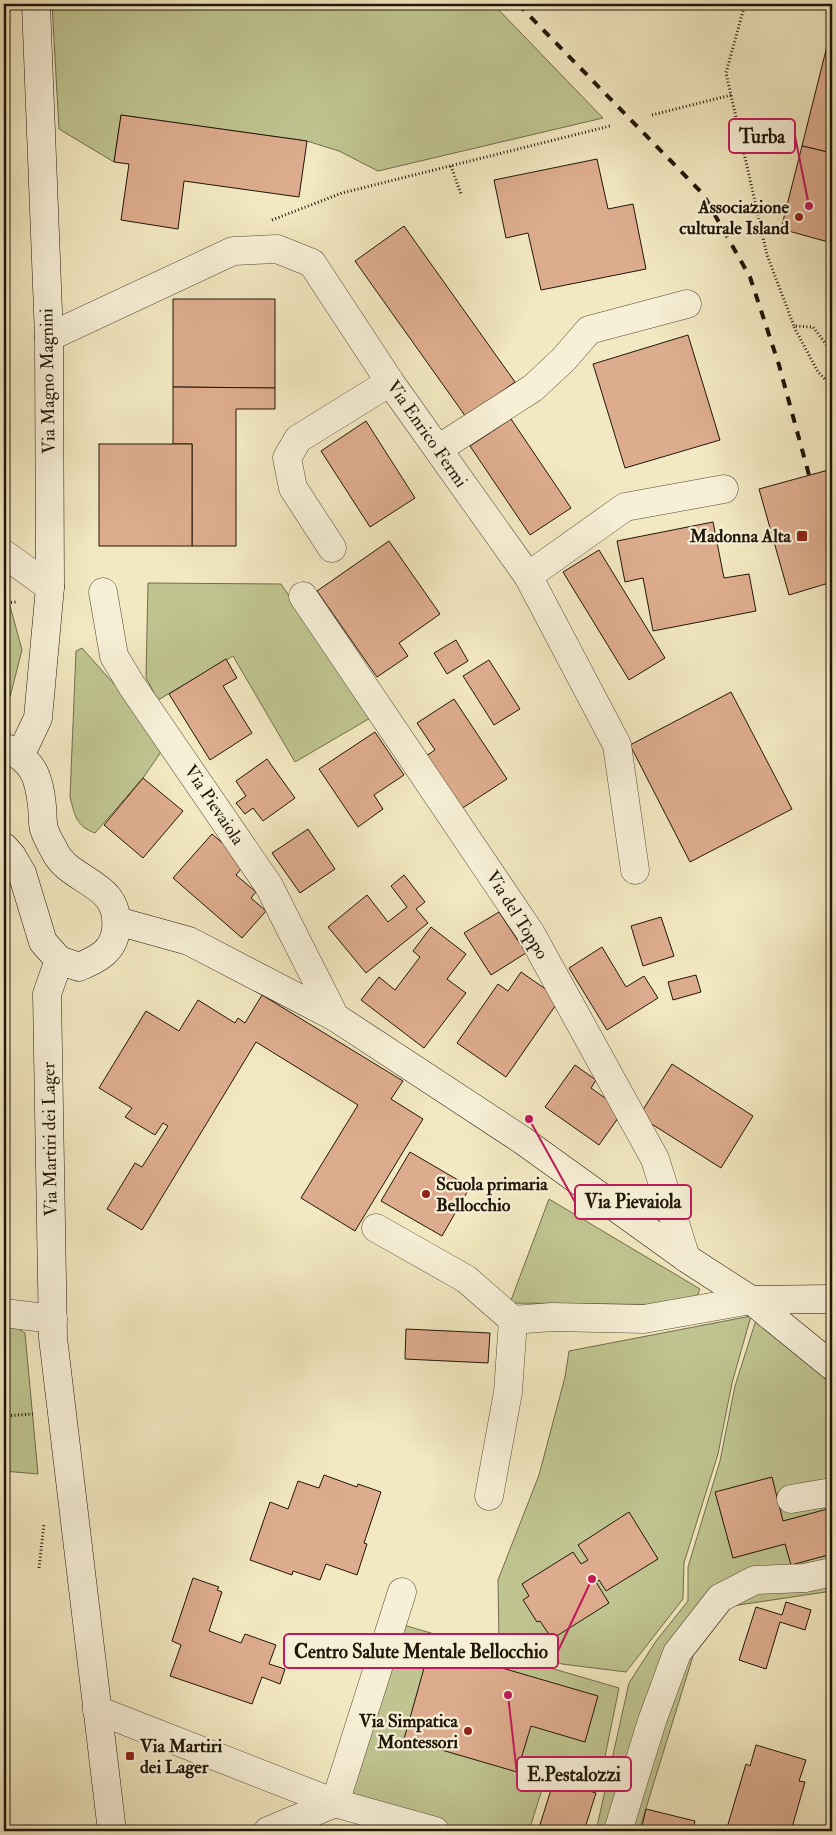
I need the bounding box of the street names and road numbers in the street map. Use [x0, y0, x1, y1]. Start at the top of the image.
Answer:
street label: Via Magno Magnini [35, 308, 61, 454]
street label: Via Enrico Fermi [382, 376, 473, 492]
street label: Via Pievaiola [179, 761, 250, 850]
street label: Via del Toppo [481, 867, 553, 964]
street label: Via Martiri dei Lager [37, 1061, 63, 1216]

